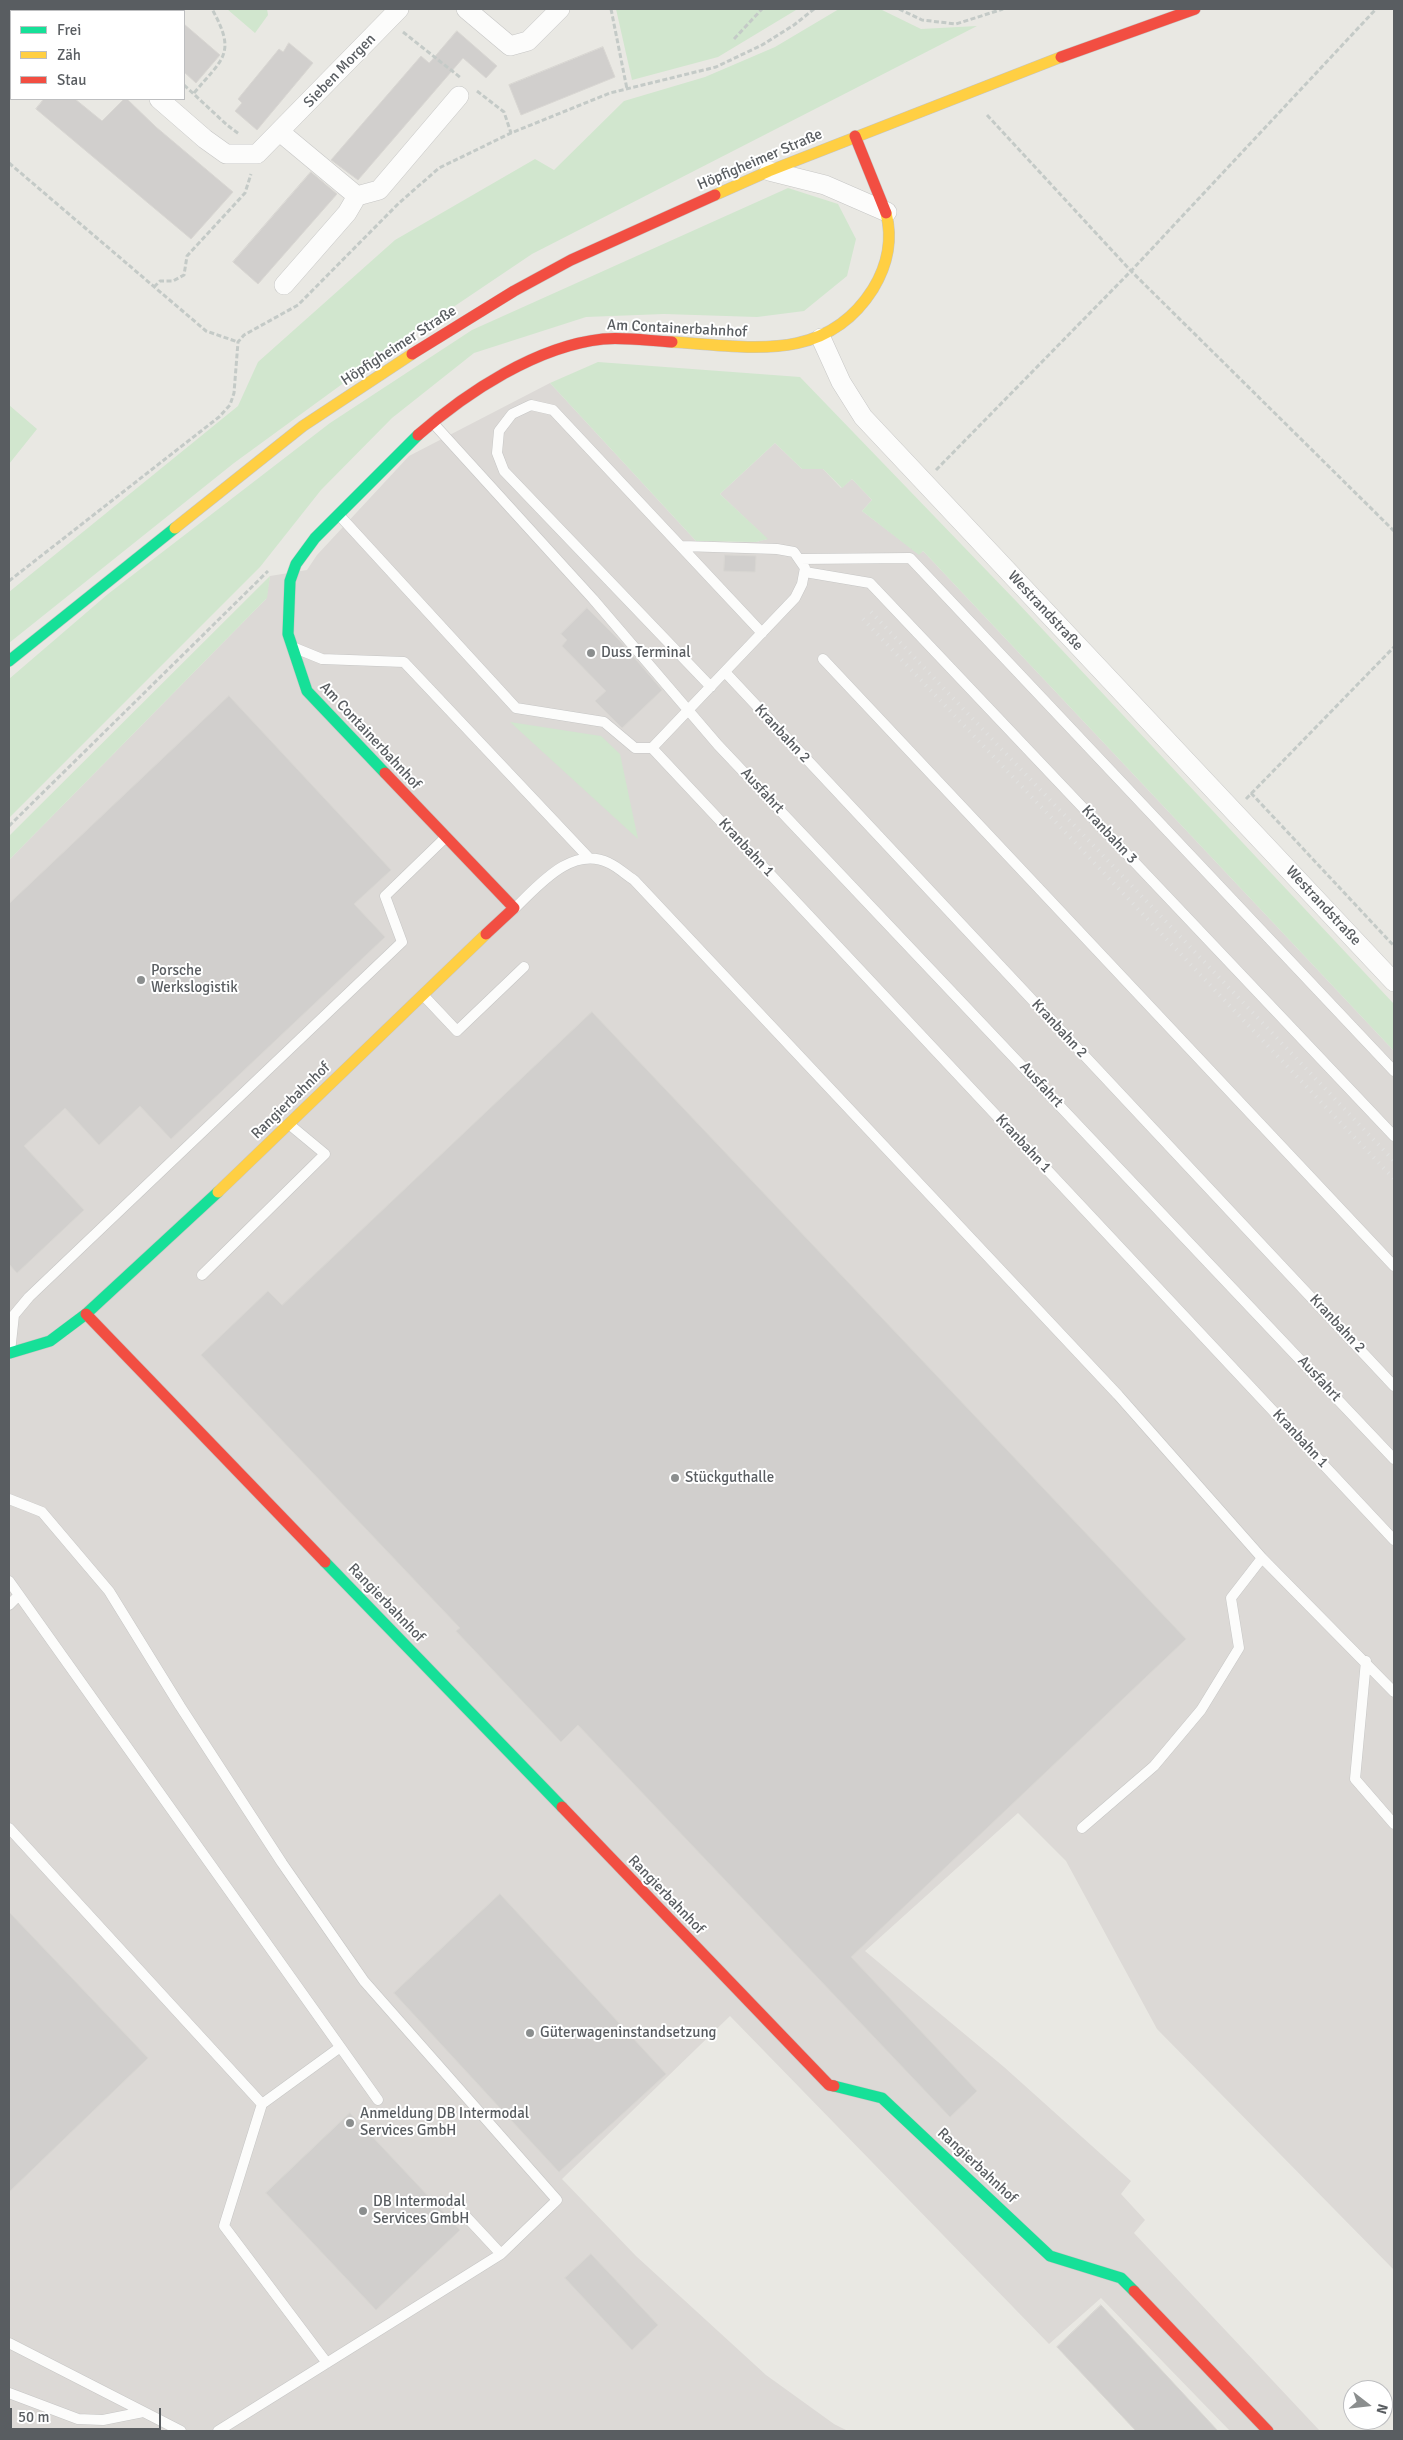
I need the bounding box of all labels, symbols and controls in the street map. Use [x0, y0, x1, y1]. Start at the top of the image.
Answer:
legend [10, 10, 185, 100]
text: Frei [57, 21, 81, 39]
street label: Sieben Morgen [300, 30, 380, 112]
text: Zäh [57, 46, 81, 64]
text: Stau [57, 71, 86, 89]
street label: Höpfigheimer Straße [695, 126, 825, 194]
street label: Höpfigheimer Straße [338, 302, 460, 390]
street label: Am Containerbahnhof [606, 316, 748, 342]
street label: Westrandstraße [1004, 567, 1086, 655]
place label: Duss Terminal [601, 644, 691, 662]
marker: Duss Terminal [585, 647, 597, 659]
street label: Am Containerbahnhof [316, 679, 424, 793]
street label: Kranbahn 2 [750, 701, 814, 767]
street label: Ausfahrt [736, 765, 788, 817]
street label: Kranbahn 3 [1077, 802, 1141, 868]
street label: Kranbahn 1 [714, 815, 778, 881]
street label: Westrandstraße [1282, 862, 1364, 950]
place label: Porsche Werkslogistik [151, 962, 238, 997]
marker: Porsche Werkslogistik [135, 974, 147, 986]
street label: Kranbahn 2 [1027, 996, 1091, 1062]
street label: Rangierbahnhof [248, 1059, 334, 1143]
street label: Ausfahrt [1015, 1059, 1067, 1111]
street label: Kranbahn 1 [991, 1111, 1055, 1177]
street label: Kranbahn 2 [1305, 1291, 1369, 1357]
street label: Ausfahrt [1293, 1353, 1345, 1405]
street label: Kranbahn 1 [1268, 1406, 1332, 1472]
place label: Stückguthalle [685, 1469, 774, 1487]
marker: Stückguthalle [669, 1472, 681, 1484]
street label: Rangierbahnhof [344, 1560, 428, 1646]
street label: Rangierbahnhof [624, 1852, 708, 1938]
place label: Güterwageninstandsetzung [540, 2024, 716, 2042]
marker: Güterwageninstandsetzung [524, 2027, 536, 2039]
place label: Anmeldung DB Intermodal Services GmbH [360, 2105, 529, 2140]
marker: Anmeldung DB Intermodal Services GmbH [344, 2117, 356, 2129]
street label: Rangierbahnhof [933, 2124, 1021, 2208]
place label: DB Intermodal Services GmbH [373, 2193, 469, 2228]
marker: DB Intermodal Services GmbH [357, 2205, 369, 2217]
north arrow [1343, 2380, 1393, 2430]
scale bar [12, 2398, 164, 2430]
text: N [1372, 2402, 1391, 2416]
text: 50 m [18, 2408, 49, 2426]

